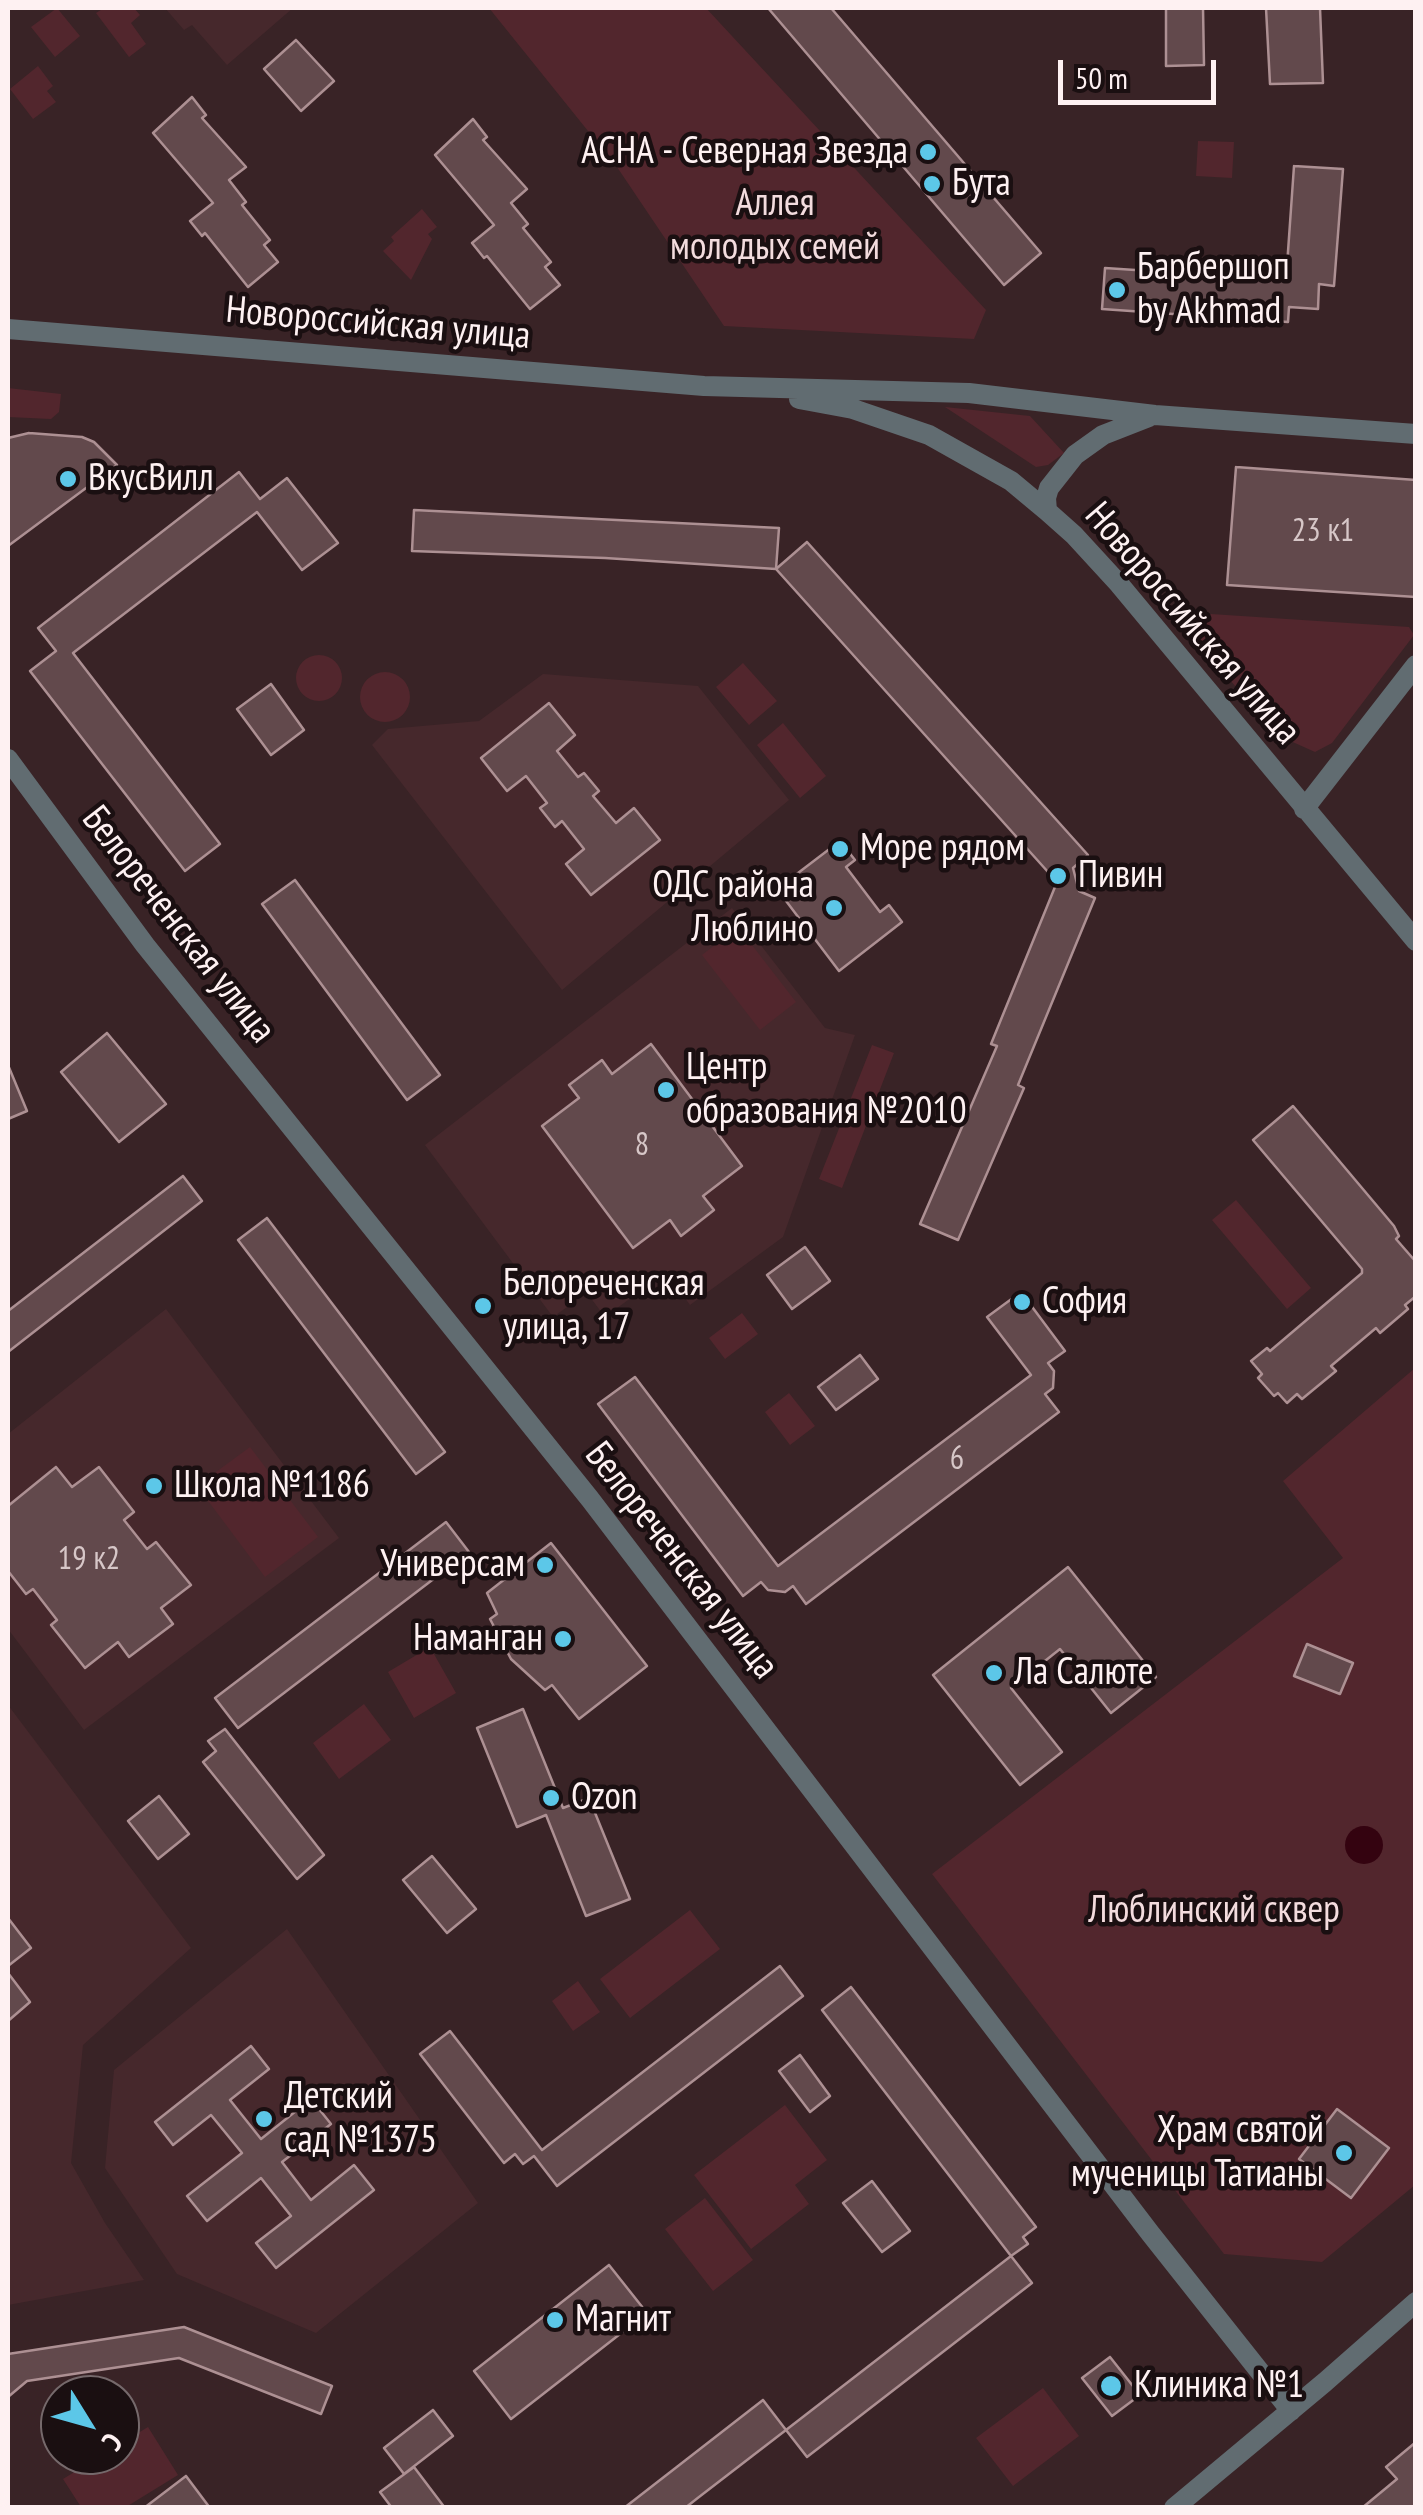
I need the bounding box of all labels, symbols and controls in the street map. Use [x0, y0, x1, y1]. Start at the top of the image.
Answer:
scale bar [1063, 40, 1220, 102]
text: 50 m [1075, 58, 1128, 97]
place label: АСНА - Северная Звезда [581, 129, 908, 175]
marker: АСНА - Северная Звезда [917, 141, 939, 163]
place label: Бута [952, 161, 1011, 207]
marker: Бута [921, 173, 943, 195]
park label: Аллея молодых семей [670, 181, 880, 270]
place label: Барбершоп by Akhmad [1137, 245, 1290, 334]
marker: Барбершоп by Akhmad [1106, 279, 1128, 301]
street label: Новороссийская улица [224, 288, 532, 360]
place label: ВкусВилл [88, 456, 214, 502]
marker: ВкусВилл [57, 468, 79, 490]
street label: Новороссийская улица [1075, 494, 1309, 754]
house number: 23 к1 [1292, 513, 1354, 551]
street label: Белореченская улица [72, 798, 284, 1052]
place label: Море рядом [860, 826, 1025, 872]
marker: Море рядом [829, 838, 851, 860]
place label: Пивин [1078, 853, 1163, 899]
place label: ОДС района Люблино [652, 863, 814, 952]
marker: Пивин [1047, 865, 1069, 887]
marker: ОДС района Люблино [823, 897, 845, 919]
place label: Центр образования №2010 [686, 1045, 967, 1134]
marker: Центр образования №2010 [655, 1079, 677, 1101]
house number: 8 [635, 1127, 649, 1165]
place label: Белореченская улица, 17 [503, 1261, 704, 1350]
place label: София [1042, 1279, 1127, 1325]
marker: София [1011, 1291, 1033, 1313]
marker: Белореченская улица, 17 [472, 1295, 494, 1317]
street label: Белореченская улица [575, 1434, 787, 1688]
house number: 6 [950, 1441, 964, 1479]
place label: Школа №1186 [174, 1463, 370, 1509]
marker: Школа №1186 [143, 1475, 165, 1497]
house number: 19 к2 [58, 1541, 120, 1579]
place label: Универсам [380, 1542, 525, 1588]
marker: Универсам [534, 1554, 556, 1576]
place label: Наманган [413, 1616, 543, 1662]
marker: Наманган [552, 1628, 574, 1650]
place label: Ла Салюте [1014, 1650, 1153, 1696]
marker: Ла Салюте [983, 1662, 1005, 1684]
place label: Ozon [571, 1775, 638, 1821]
marker: Ozon [540, 1787, 562, 1809]
park label: Люблинский сквер [1088, 1888, 1340, 1934]
place label: Детский сад №1375 [284, 2074, 437, 2164]
marker: Детский сад №1375 [253, 2108, 275, 2130]
place label: Храм святой мученицы Татианы [1071, 2108, 1324, 2198]
marker: Храм святой мученицы Татианы [1333, 2142, 1355, 2164]
place label: Магнит [575, 2297, 671, 2343]
marker: Магнит [544, 2309, 566, 2331]
place label: Клиника №1 [1134, 2363, 1304, 2409]
marker: Клиника №1 [1098, 2373, 1124, 2399]
north arrow [40, 2375, 140, 2475]
text: С [94, 2426, 131, 2458]

